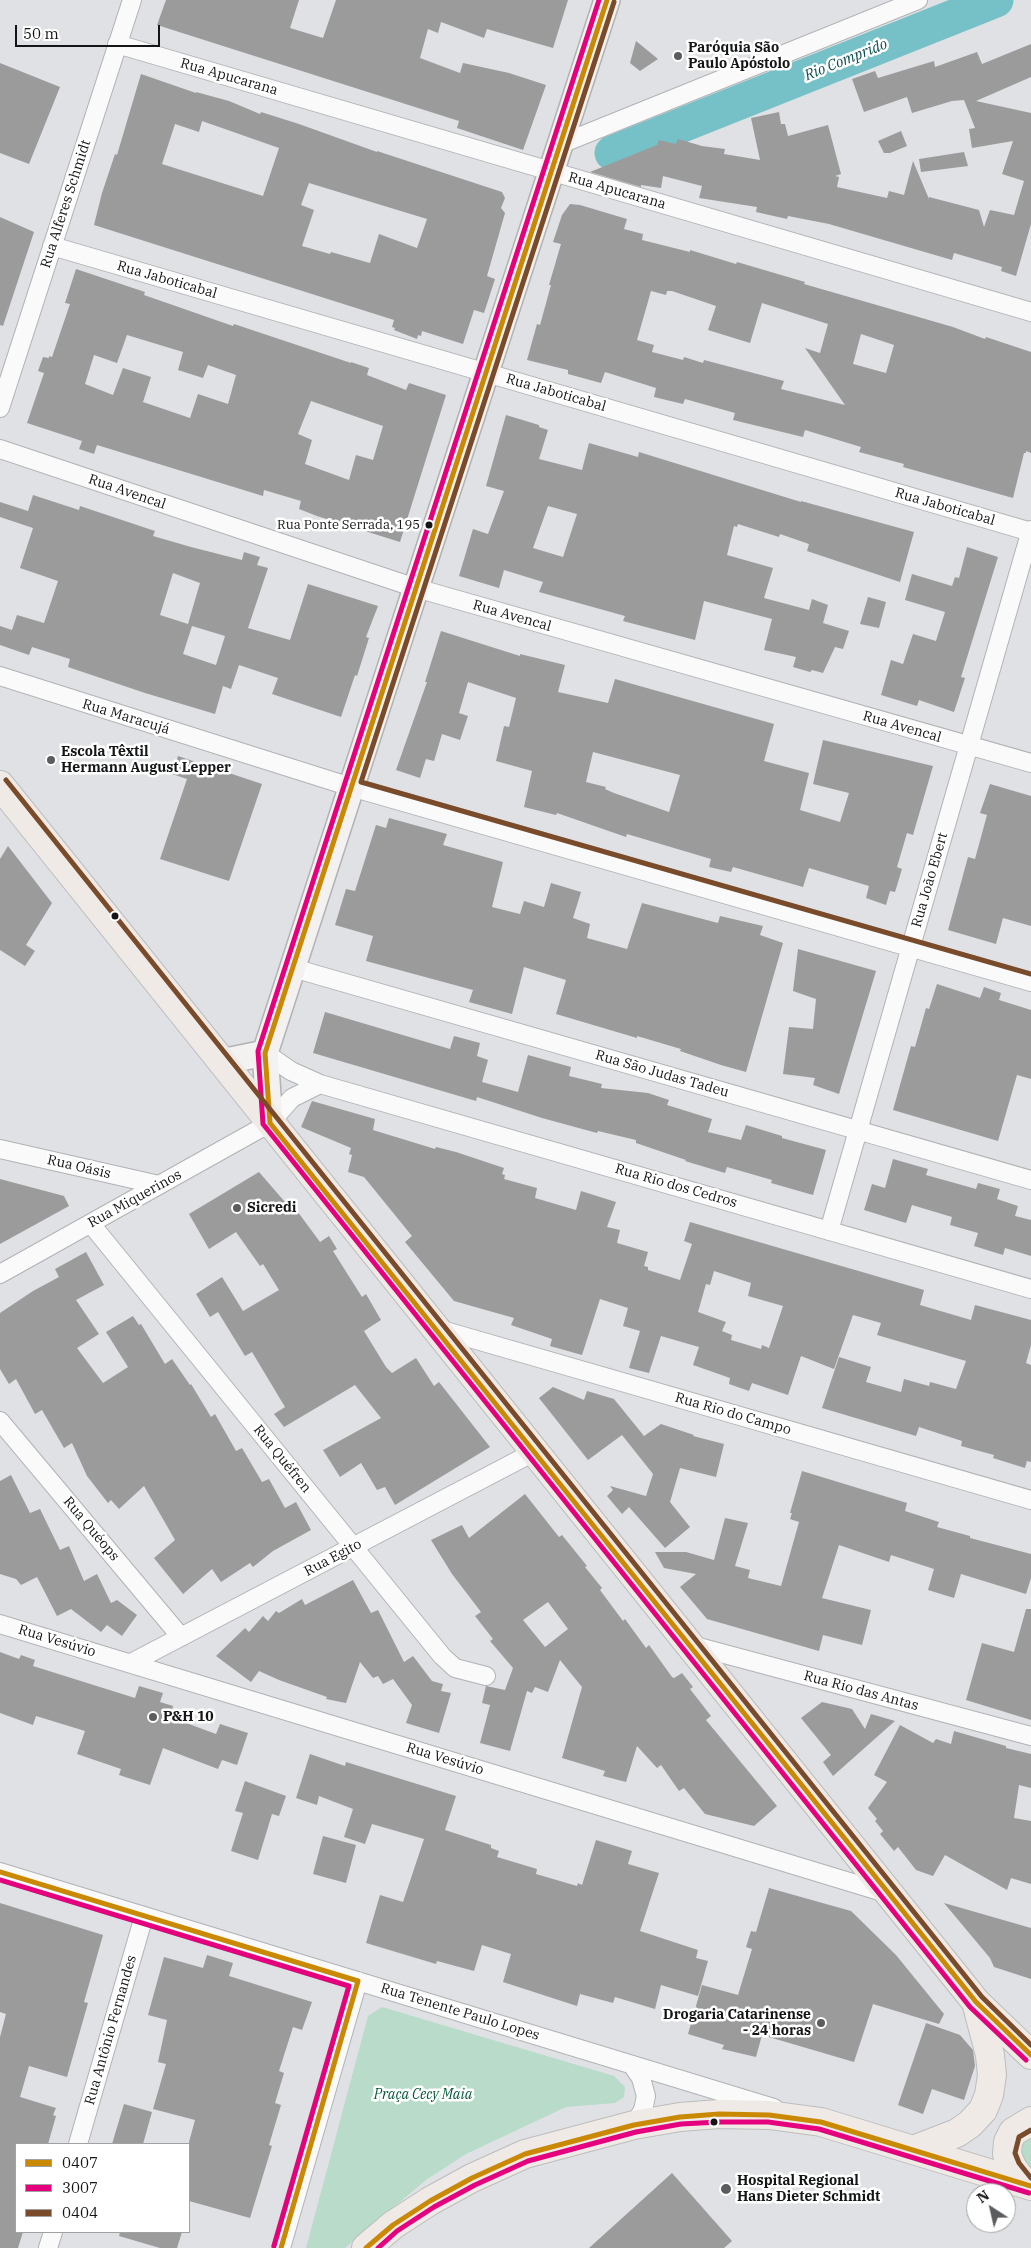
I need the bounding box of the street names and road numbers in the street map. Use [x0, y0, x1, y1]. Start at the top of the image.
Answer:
street label: Rua Apucarana [178, 55, 280, 99]
street label: Rua Alferes Schmidt [37, 138, 95, 270]
street label: Rua Apucarana [566, 169, 668, 213]
street label: Rua Jaboticabal [115, 258, 219, 302]
street label: Rua Jaboticabal [504, 371, 608, 415]
street label: Rua Avencal [86, 471, 168, 513]
street label: Rua Jaboticabal [893, 485, 997, 529]
street label: Rua Avencal [471, 597, 553, 635]
street label: Rua Maracujá [80, 696, 172, 738]
street label: Rua Avencal [861, 708, 943, 746]
street label: Rua João Ebert [908, 830, 952, 930]
street label: Rua São Judas Tadeu [593, 1047, 731, 1101]
street label: Rua Oásis [46, 1152, 112, 1182]
street label: Rua Rio dos Cedros [613, 1161, 739, 1211]
street label: Rua Miquerinos [85, 1166, 185, 1232]
street label: Rua Rio do Campo [673, 1389, 793, 1439]
street label: Rua Quéfren [250, 1422, 314, 1496]
street label: Rua Quéops [59, 1494, 123, 1564]
street label: Rua Egito [301, 1536, 365, 1580]
street label: Rua Vesúvio [16, 1621, 98, 1661]
street label: Rua Rio das Antas [802, 1668, 920, 1714]
street label: Rua Vesúvio [404, 1739, 486, 1779]
street label: Rua Antônio Fernandes [82, 1953, 140, 2107]
street label: Rua Tenente Paulo Lopes [378, 1980, 542, 2044]

